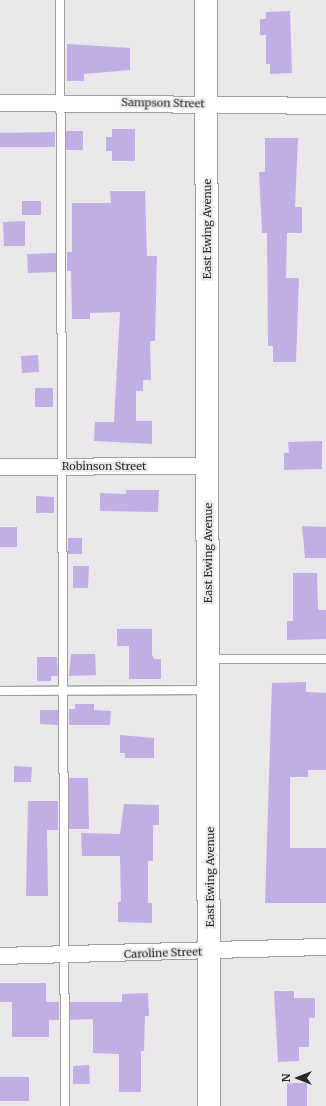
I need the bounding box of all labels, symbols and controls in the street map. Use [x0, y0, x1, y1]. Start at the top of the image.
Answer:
street label: Sampson Street [121, 96, 205, 110]
street label: East Ewing Avenue [200, 179, 214, 279]
street label: Robinson Street [62, 459, 146, 473]
street label: East Ewing Avenue [201, 503, 215, 603]
street label: East Ewing Avenue [203, 827, 217, 927]
street label: Caroline Street [124, 945, 202, 961]
north arrow [278, 1058, 318, 1098]
text: N [279, 1074, 293, 1082]

